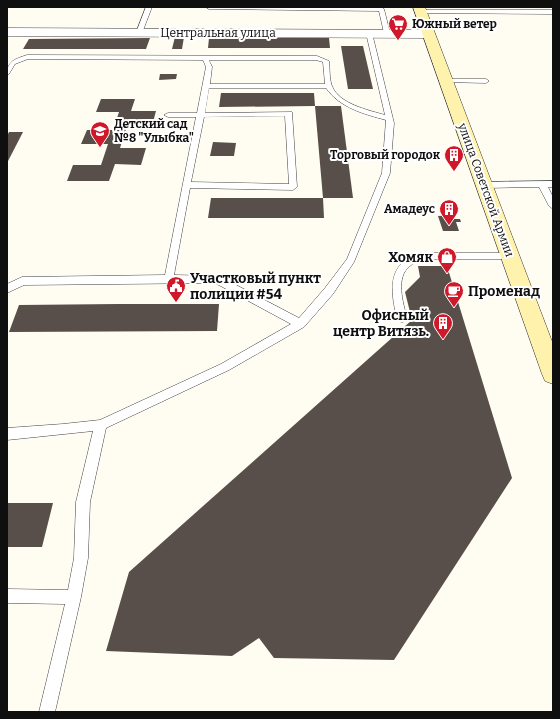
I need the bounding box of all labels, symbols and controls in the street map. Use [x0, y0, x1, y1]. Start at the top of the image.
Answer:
supermarket icon: Южный ветер [387, 13, 409, 41]
place label: Южный ветер [412, 17, 497, 31]
street label: Центральная улица [160, 26, 276, 40]
place label: Детский сад №8 "Улыбка" [114, 117, 194, 145]
school or university icon: Детский сад №8 "Улыбка" [89, 120, 111, 148]
street label: улица Советской Армии [455, 120, 517, 259]
building icon: Торговый городок [443, 144, 465, 172]
place label: Торговый городок [330, 148, 441, 162]
building icon: Амадеус [438, 198, 460, 226]
place label: Амадеус [384, 202, 435, 216]
shop icon: Хомяк [436, 246, 458, 274]
place label: Хомяк [388, 249, 433, 266]
place label: Участковый пункт полиции #54 [190, 270, 321, 303]
public building icon: Участковый пункт полиции #54 [165, 275, 187, 303]
cafe icon: Променад [443, 280, 465, 308]
place label: Променад [468, 283, 540, 300]
place label: Офисный центр Витязь. [333, 307, 430, 340]
building icon: Офисный центр Витязь. [432, 312, 454, 340]

